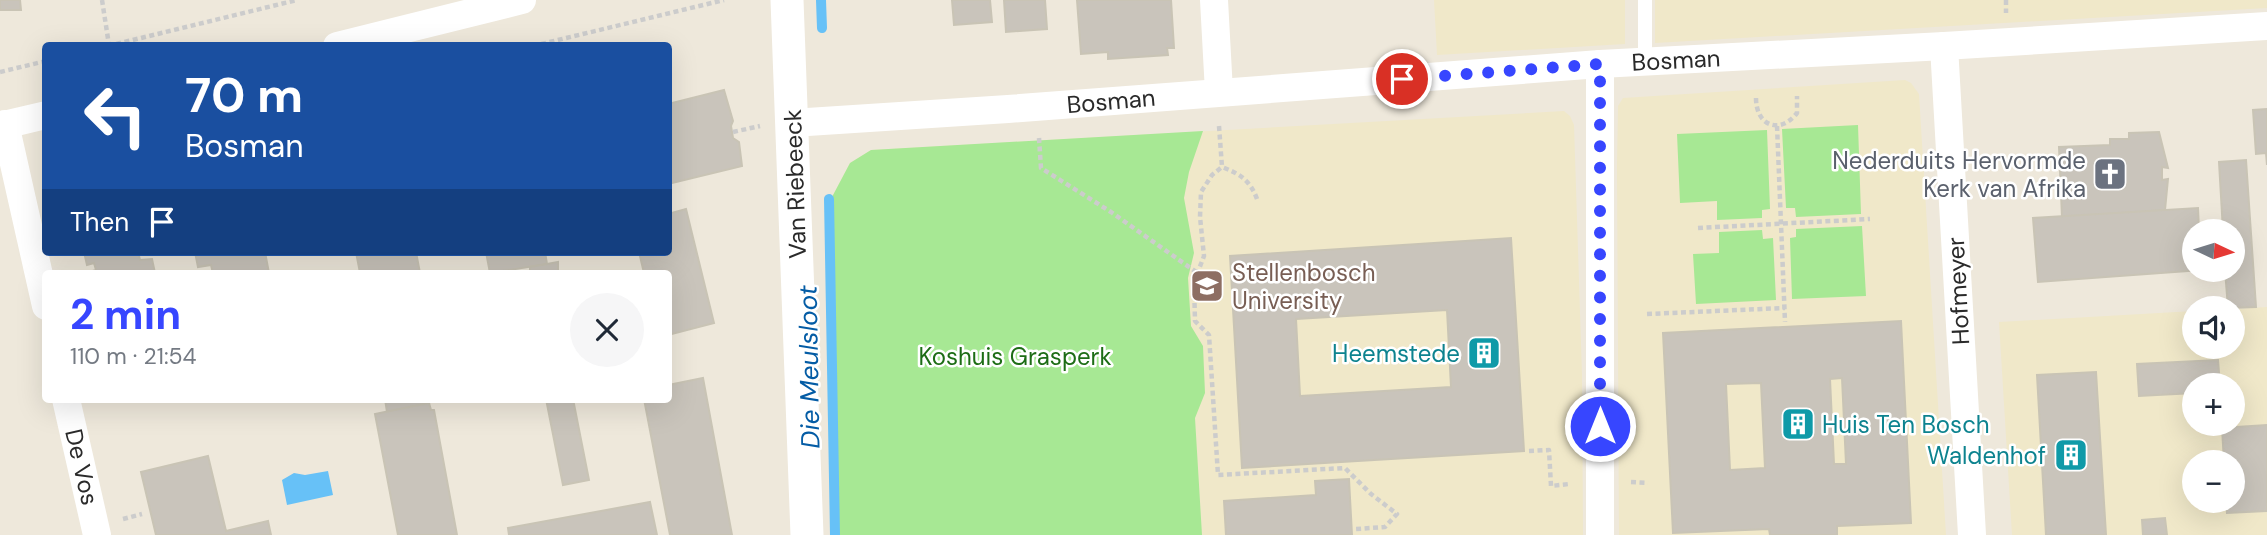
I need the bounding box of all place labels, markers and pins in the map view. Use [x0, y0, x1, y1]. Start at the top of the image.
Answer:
pin [1372, 49, 1432, 109]
place label: Nederduits Hervormde Kerk van Afrika [1832, 145, 2086, 204]
church icon: Nederduits Hervormde Kerk van Afrika [2091, 155, 2129, 193]
place label: Stellenbosch University [1232, 257, 1376, 316]
school or university icon: Stellenbosch University [1188, 267, 1226, 305]
building icon: Heemstede [1465, 334, 1503, 372]
place label: Heemstede [1332, 338, 1460, 369]
building icon: Huis Ten Bosch [1779, 405, 1817, 443]
place label: Huis Ten Bosch [1822, 409, 1990, 440]
building icon: Waldenhof [2052, 436, 2090, 474]
place label: Waldenhof [1927, 440, 2046, 471]

